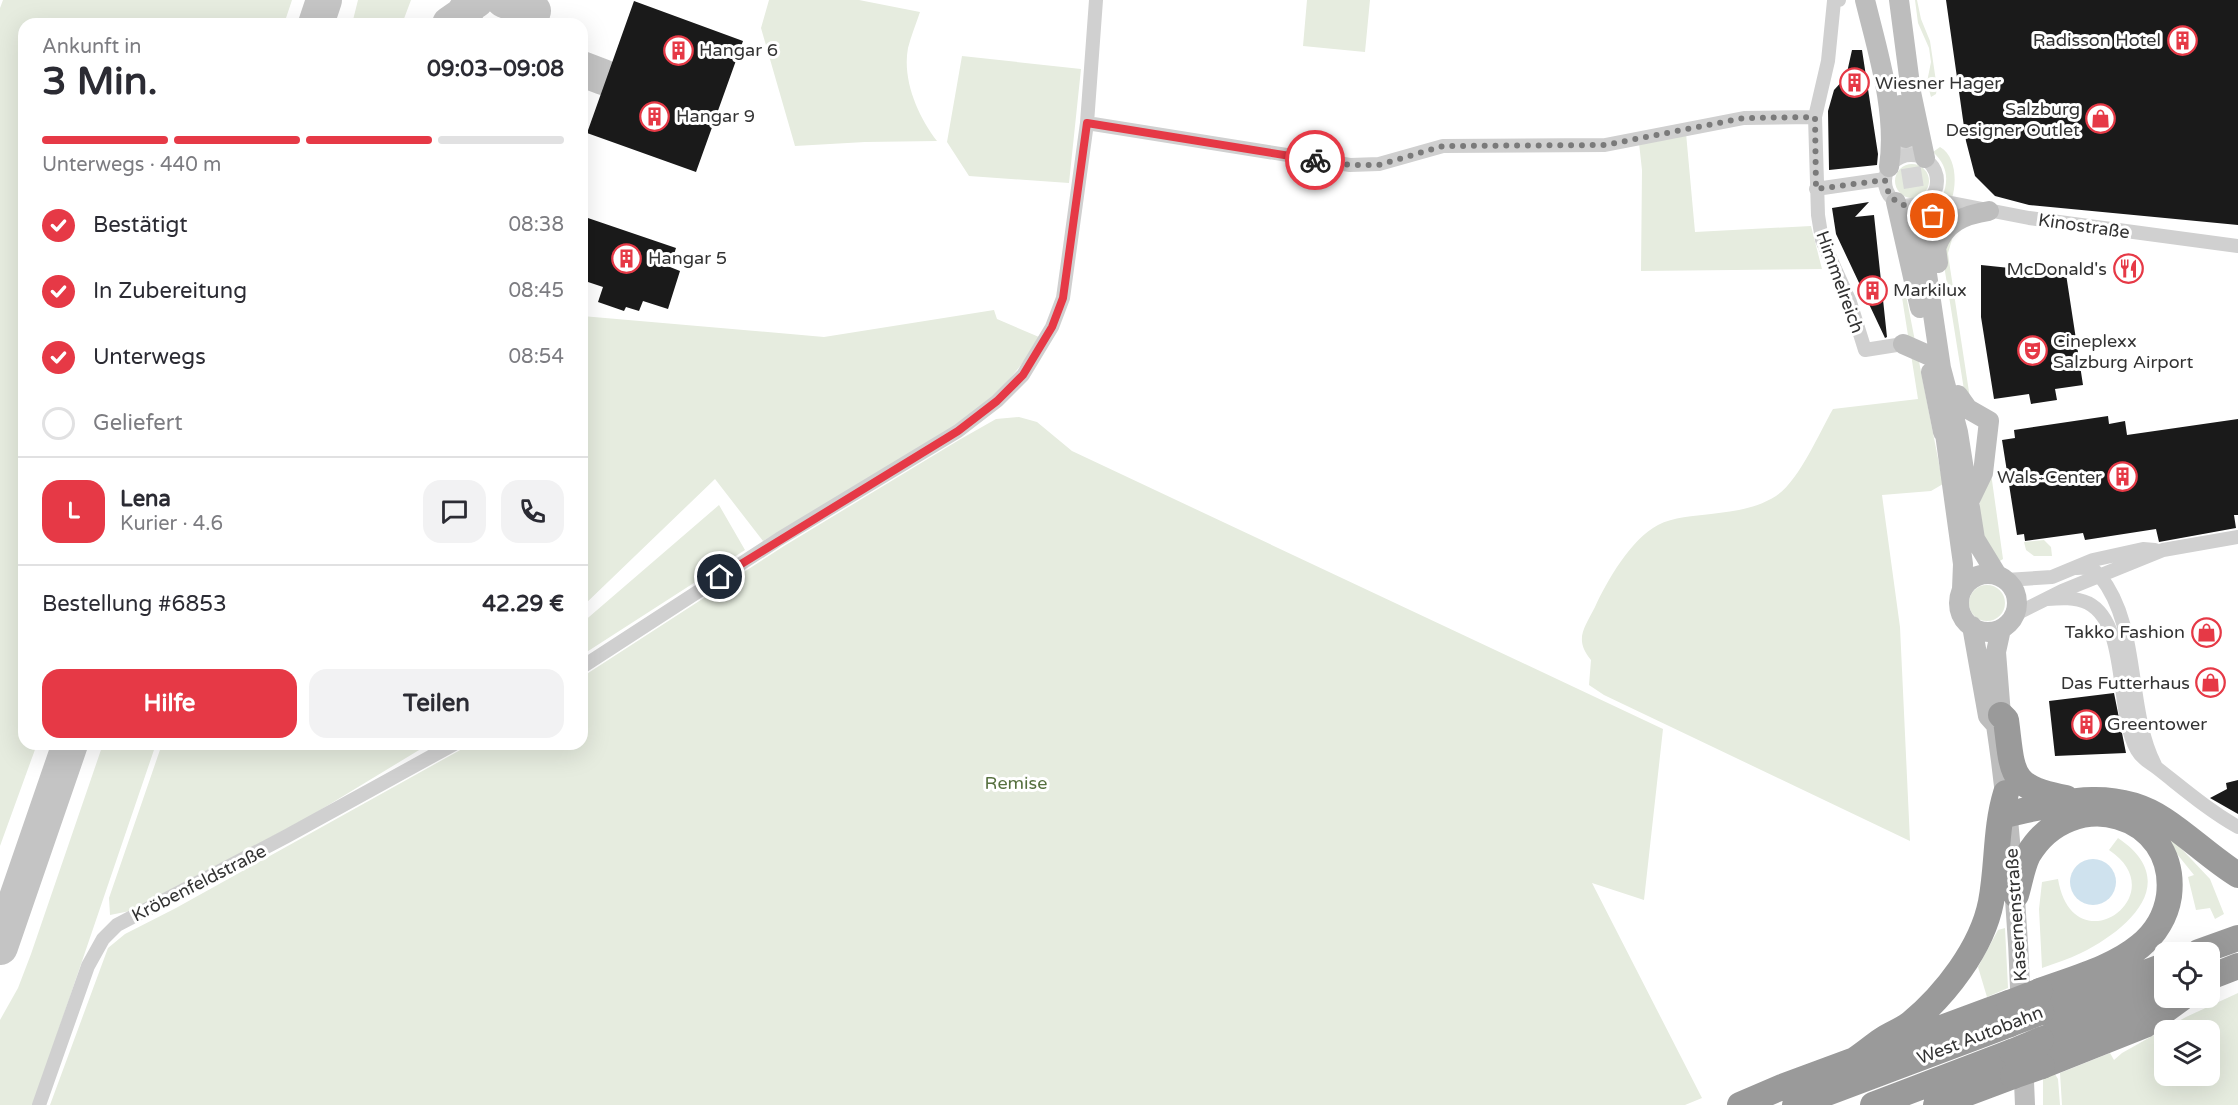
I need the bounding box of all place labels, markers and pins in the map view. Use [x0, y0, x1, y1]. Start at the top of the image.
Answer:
building icon: Radisson Hotel [2166, 24, 2198, 56]
place label: Radisson Hotel [2033, 29, 2161, 51]
building icon: Hangar 6 [662, 34, 694, 66]
place label: Hangar 6 [699, 39, 778, 61]
building icon: Wiesner Hager [1838, 67, 1870, 99]
place label: Wiesner Hager [1875, 72, 2001, 94]
place label: Salzburg Designer Outlet [1946, 98, 2080, 141]
building icon: Hangar 9 [639, 100, 671, 132]
shop icon: Salzburg Designer Outlet [2085, 103, 2117, 135]
place label: Hangar 9 [676, 105, 755, 127]
pin [1907, 190, 1958, 241]
building icon: Hangar 5 [611, 242, 643, 274]
place label: Hangar 5 [648, 247, 727, 269]
restaurant icon: McDonald's [2112, 253, 2144, 285]
place label: McDonald's [2007, 258, 2107, 280]
building icon: Markilux [1856, 274, 1888, 306]
place label: Markilux [1893, 279, 1967, 301]
place label: Cineplexx Salzburg Airport [2053, 330, 2194, 373]
theatre icon: Cineplexx Salzburg Airport [2016, 335, 2048, 367]
building icon: Wals-Center [2107, 461, 2139, 493]
place label: Wals-Center [1997, 466, 2102, 488]
pin [694, 551, 745, 602]
shop icon: Takko Fashion [2190, 616, 2222, 648]
place label: Takko Fashion [2065, 621, 2185, 643]
shop icon: Das Futterhaus [2195, 667, 2227, 699]
place label: Das Futterhaus [2061, 672, 2190, 694]
building icon: Greentower [2070, 708, 2102, 740]
place label: Greentower [2107, 713, 2207, 735]

